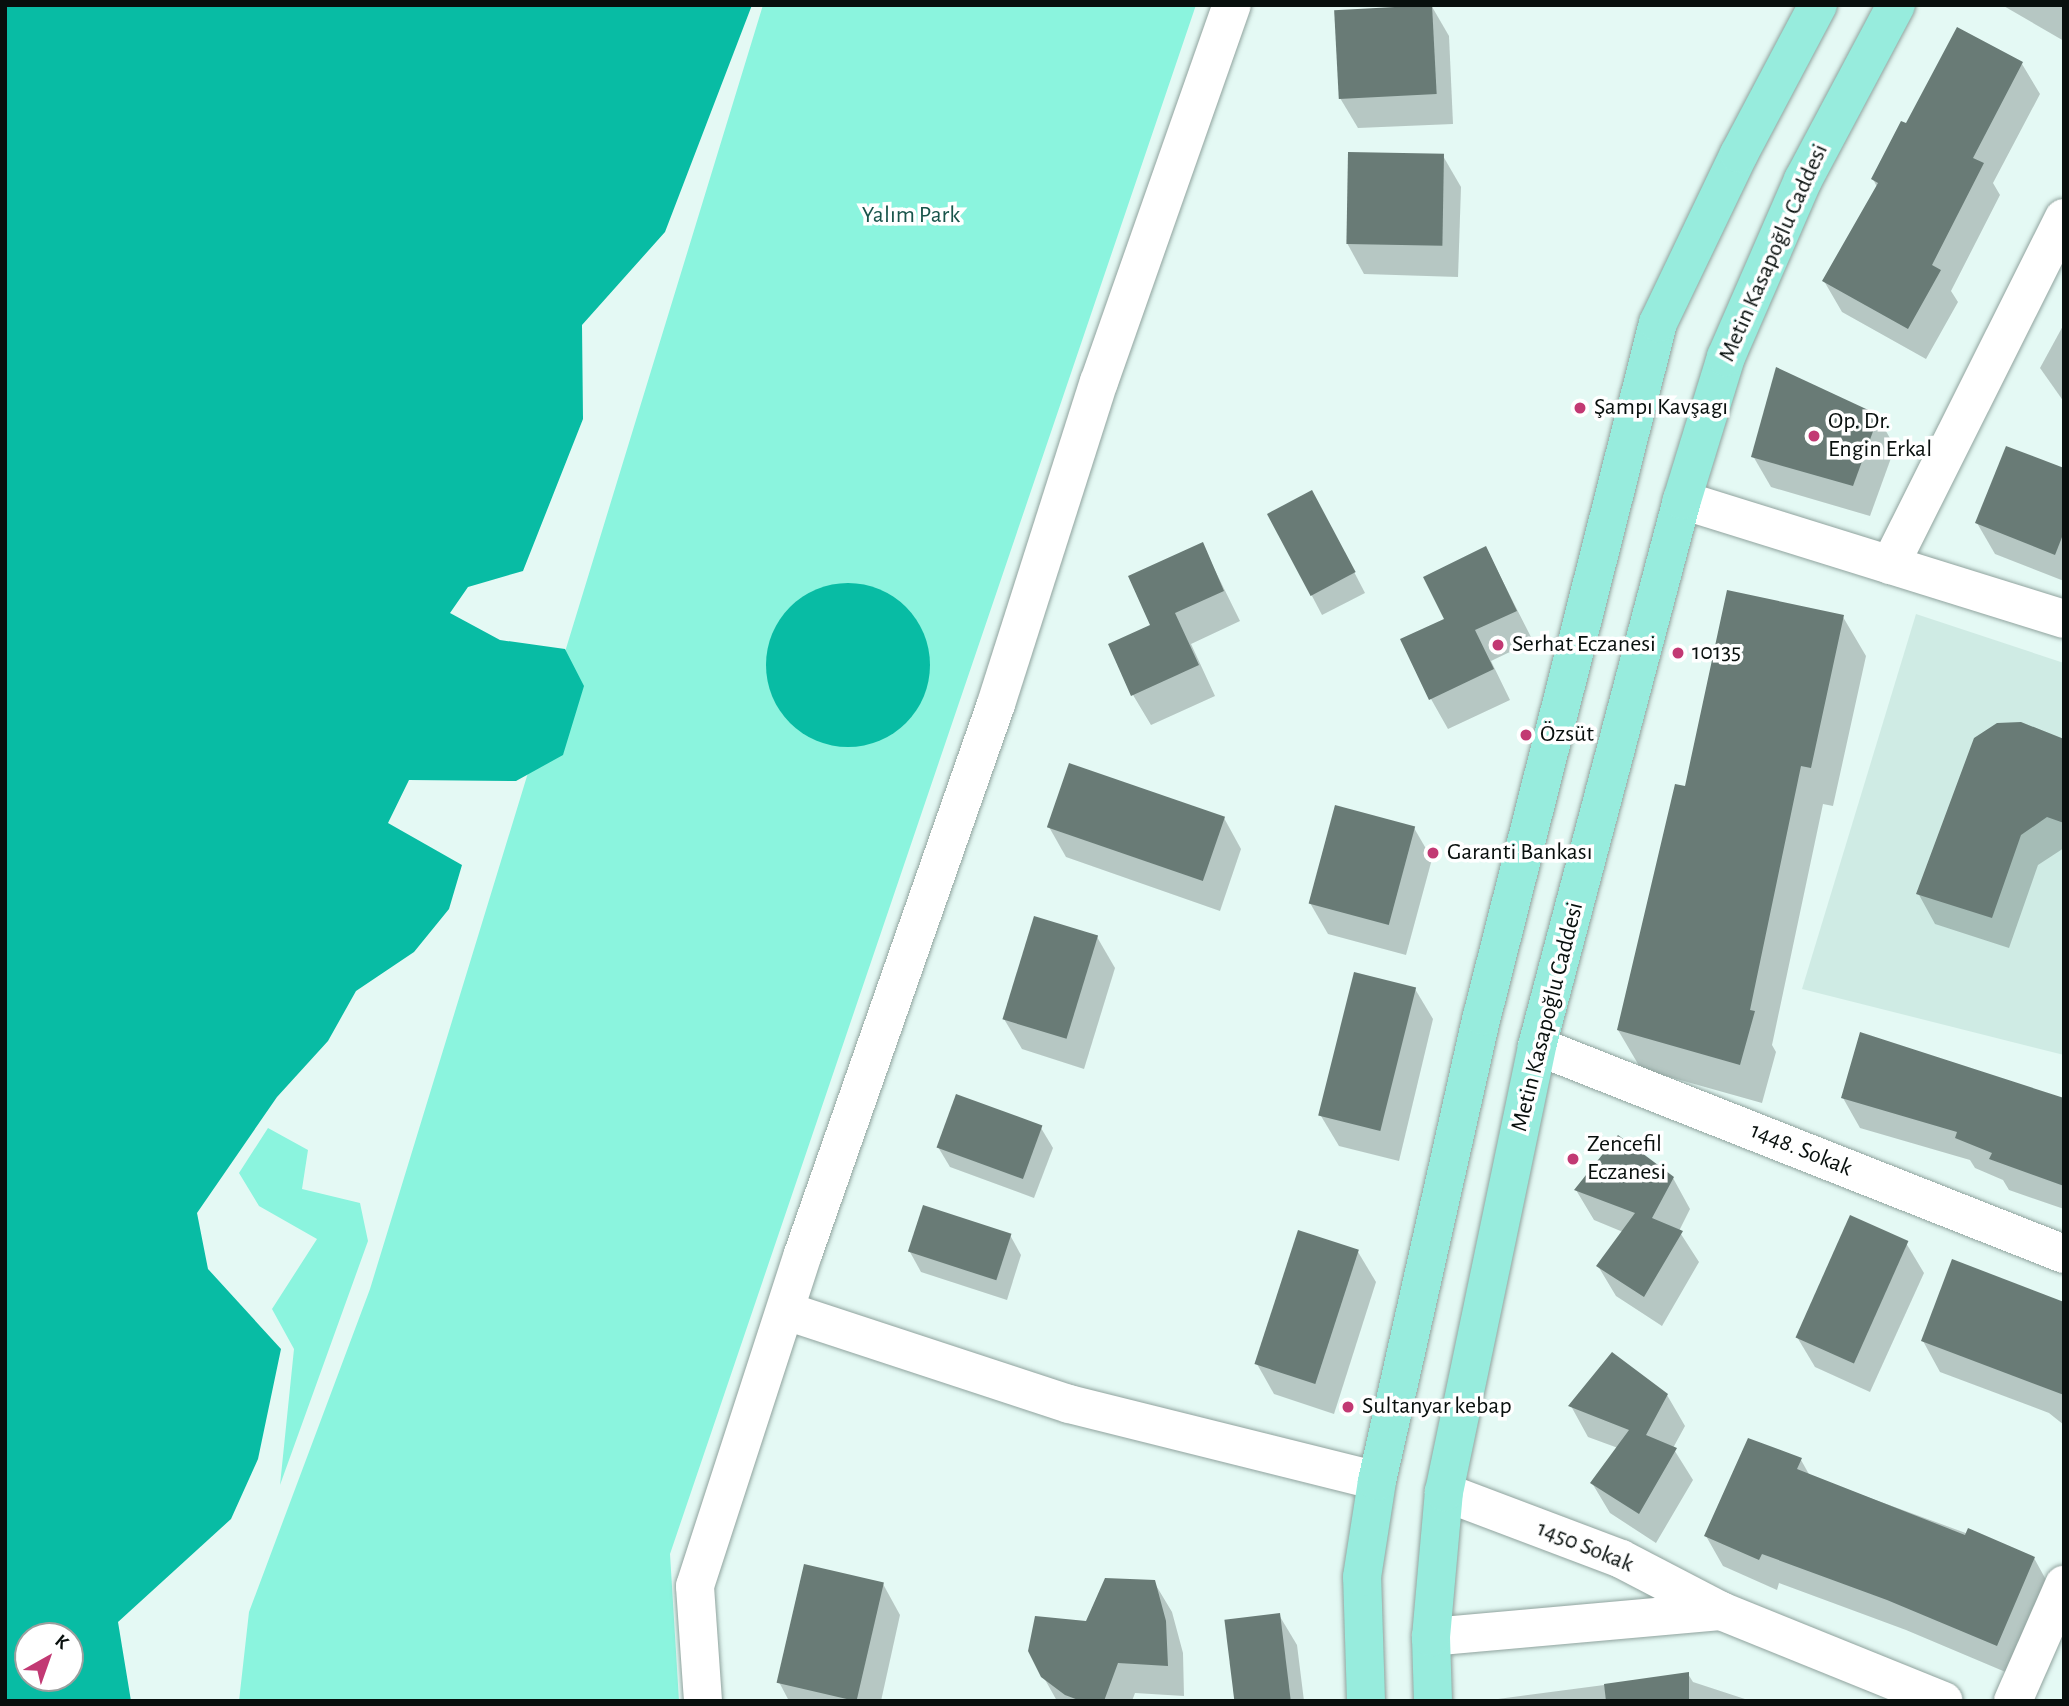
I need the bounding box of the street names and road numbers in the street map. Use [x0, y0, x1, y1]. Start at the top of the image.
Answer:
street label: Metin Kasapoğlu Caddesi [1713, 140, 1835, 366]
street label: Metin Kasapoğlu Caddesi [1506, 899, 1590, 1135]
street label: 1448. Sokak [1746, 1117, 1856, 1183]
street label: 1450 Sokak [1533, 1515, 1637, 1579]

